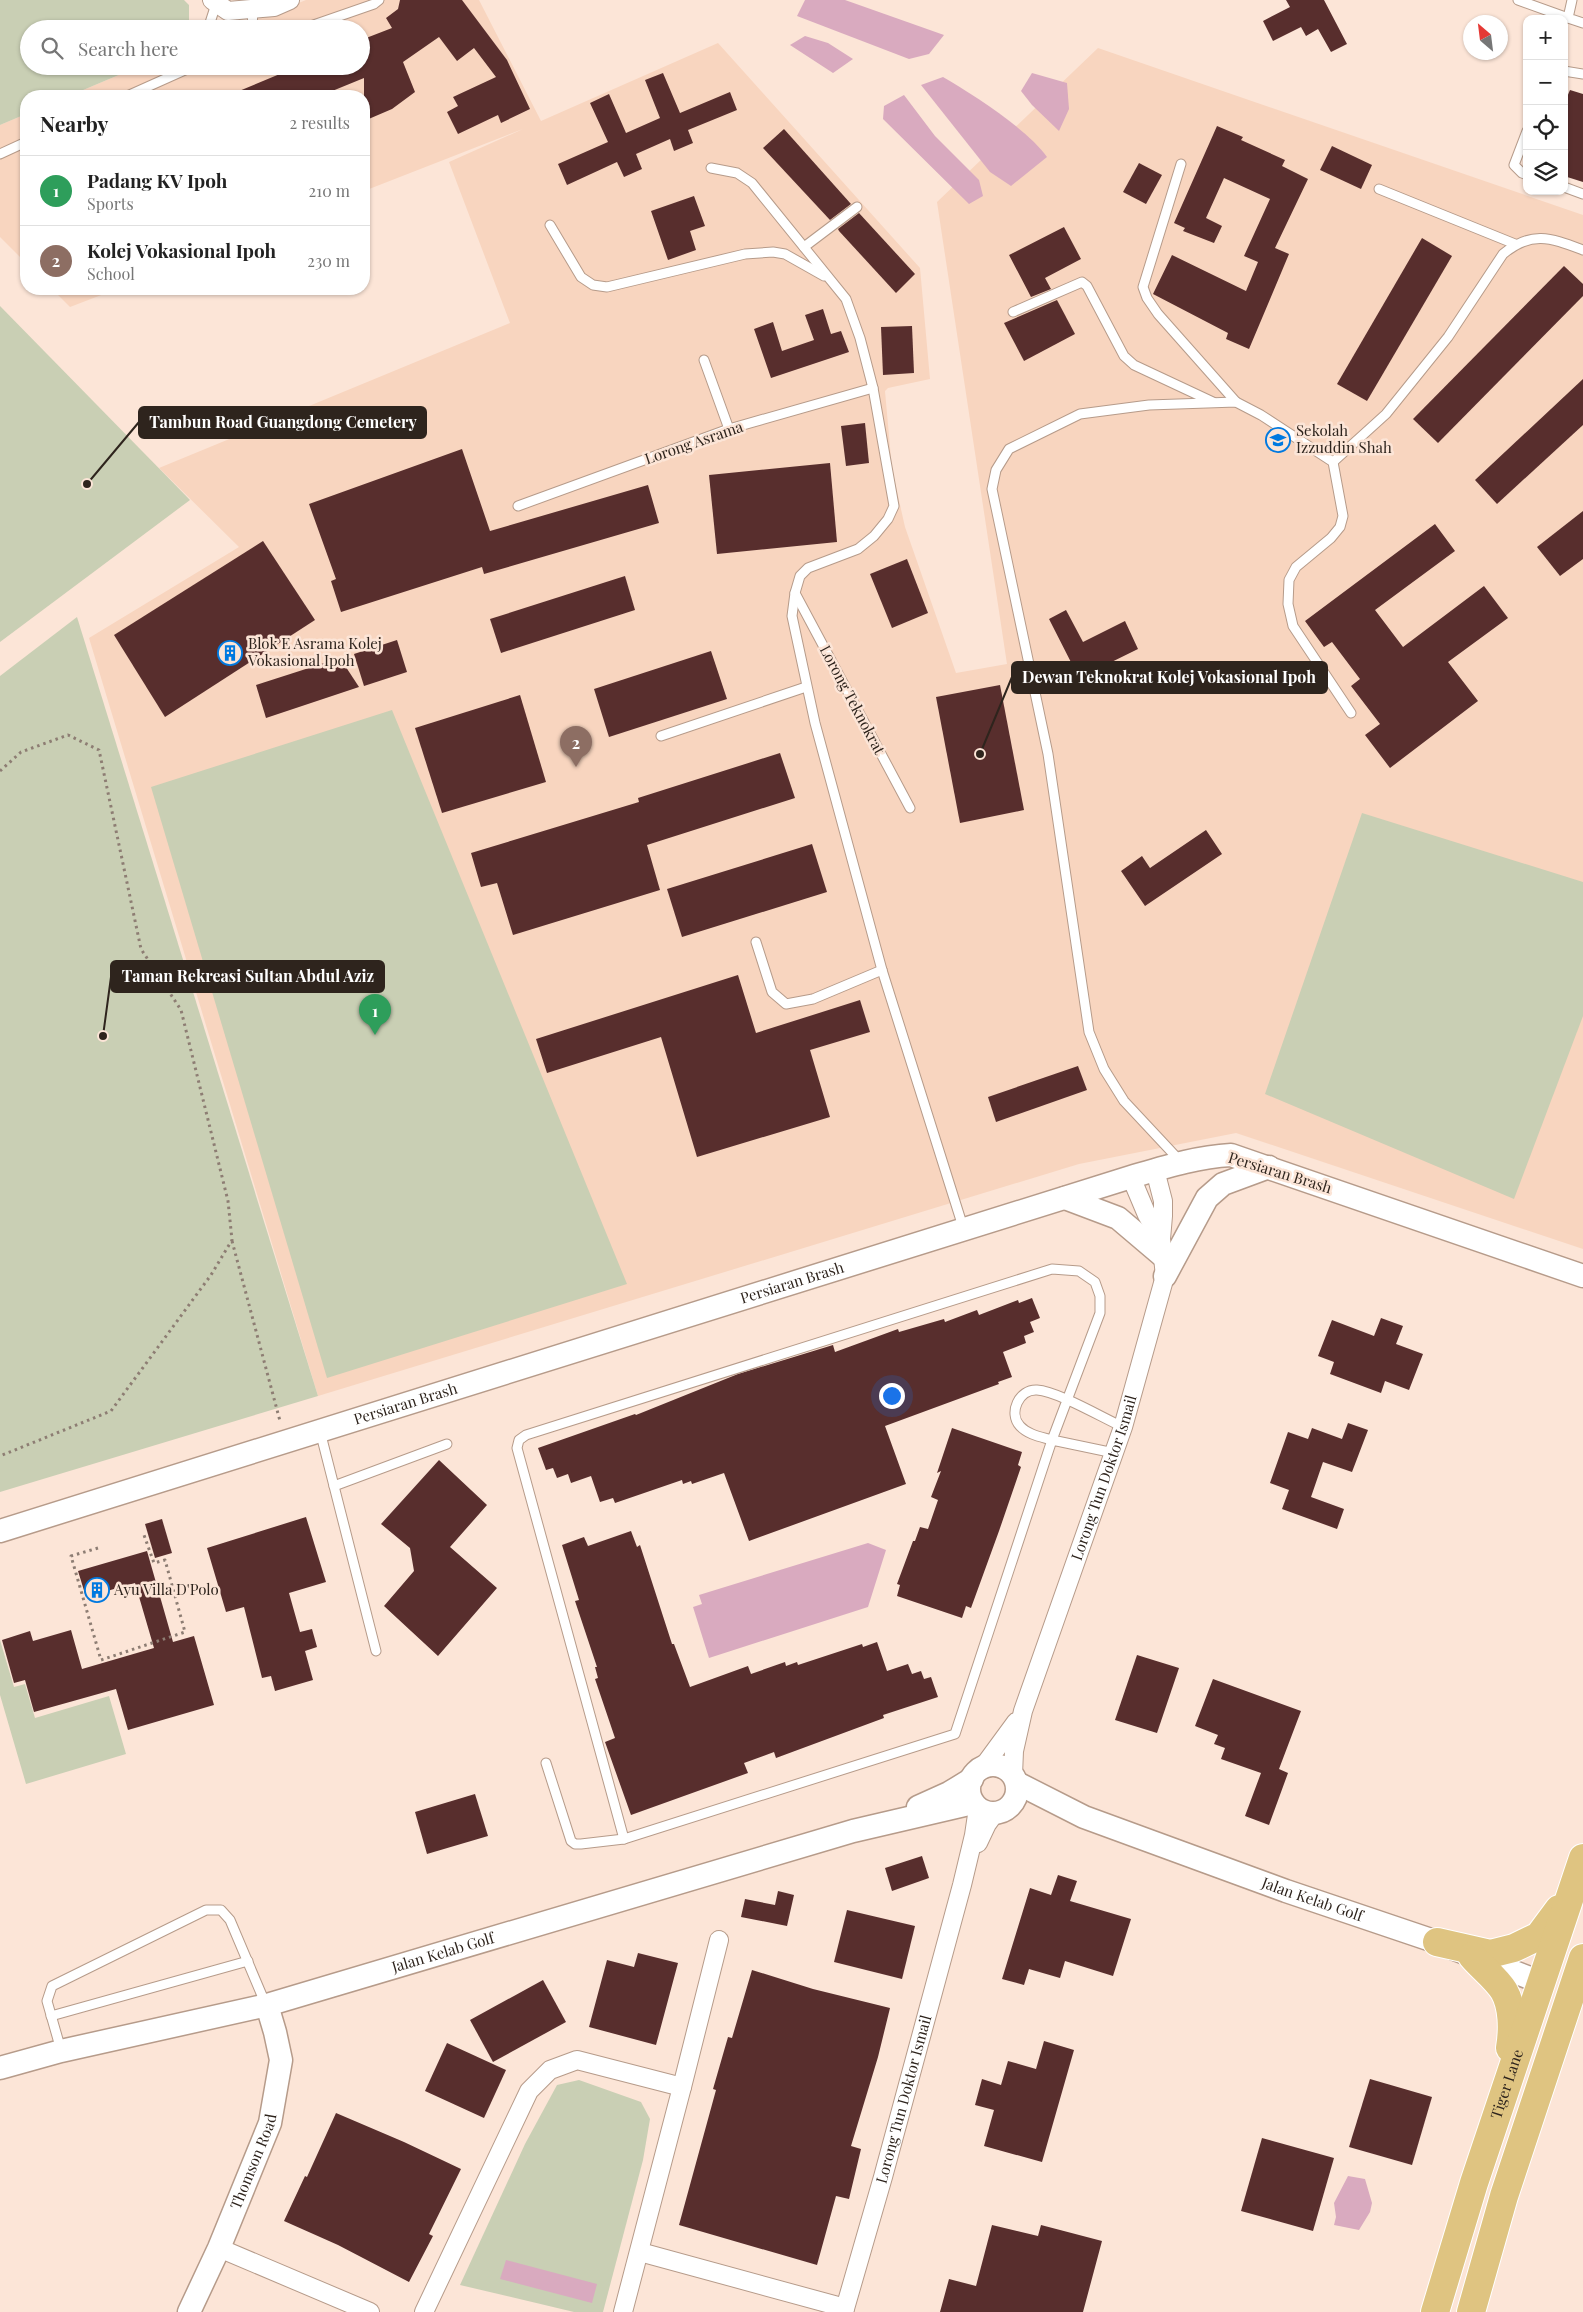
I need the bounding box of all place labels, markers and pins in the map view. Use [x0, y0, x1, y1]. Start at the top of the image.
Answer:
callout: Tambun Road Guangdong Cemetery [139, 407, 426, 438]
place label: Sekolah Izzuddin Shah [1296, 420, 1392, 457]
school or university icon: Sekolah Izzuddin Shah [1265, 427, 1291, 453]
place label: Blok E Asrama Kolej Vokasional Ipoh [247, 633, 382, 670]
building icon: Blok E Asrama Kolej Vokasional Ipoh [217, 640, 243, 666]
callout: Dewan Teknokrat Kolej Vokasional Ipoh [1012, 662, 1327, 693]
pin: 2 [560, 726, 592, 767]
callout: Taman Rekreasi Sultan Abdul Aziz [111, 961, 384, 992]
pin: 1 [359, 994, 391, 1035]
building icon: Ayu Villa D'Polo [84, 1577, 110, 1603]
place label: Ayu Villa D'Polo [113, 1579, 219, 1599]

